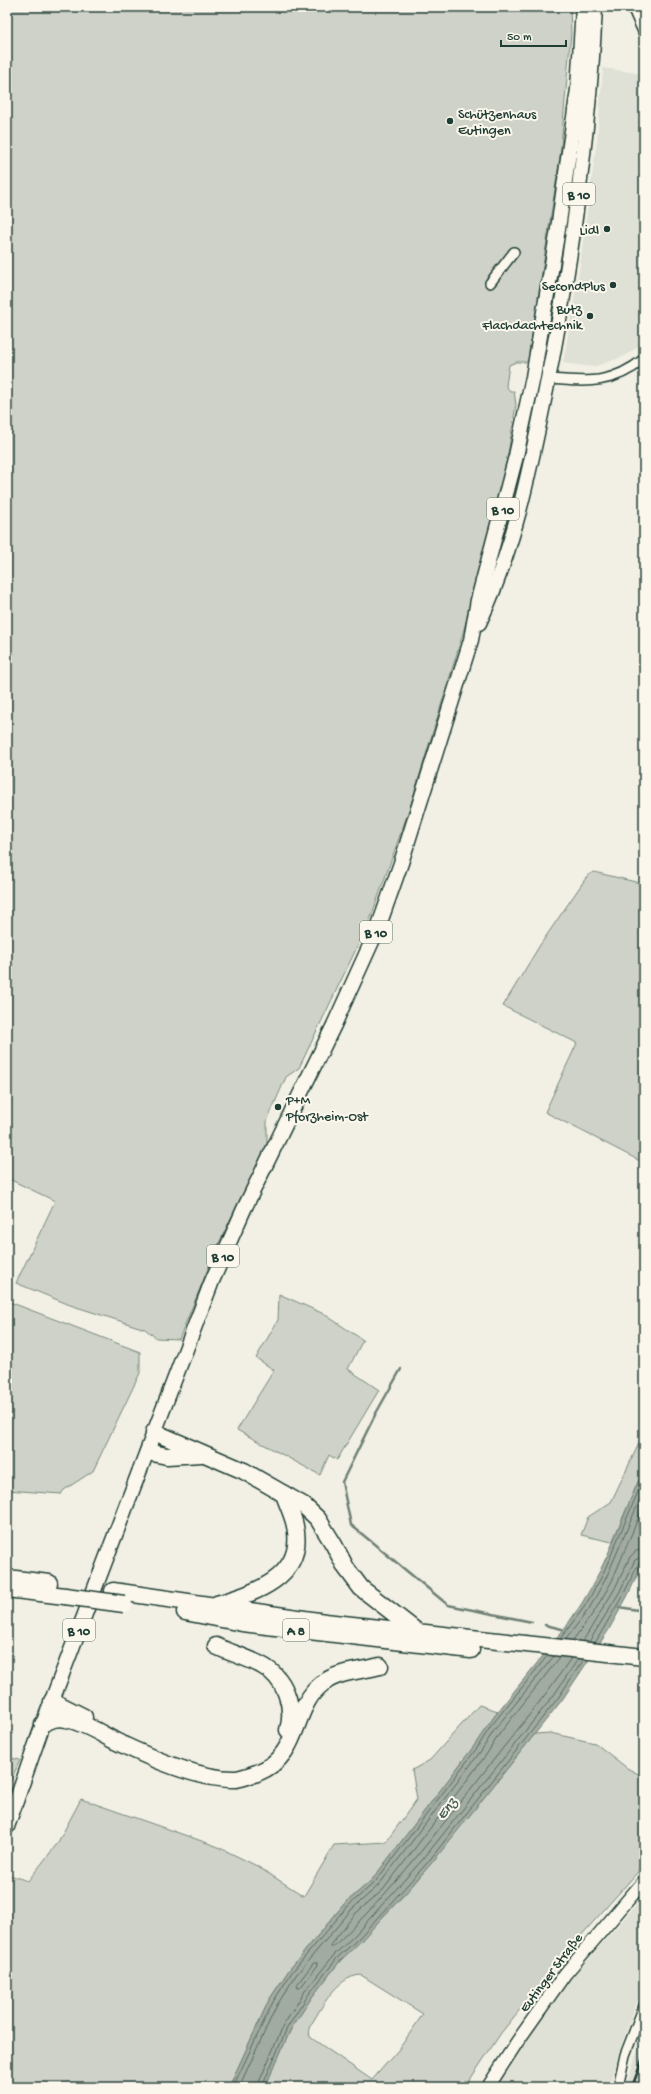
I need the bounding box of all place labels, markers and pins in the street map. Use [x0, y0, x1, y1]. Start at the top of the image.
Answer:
place label: Schützenhaus Eutingen [458, 107, 537, 140]
marker: Schützenhaus Eutingen [445, 116, 455, 126]
place label: Lidl [580, 223, 599, 240]
marker: Lidl [602, 224, 612, 234]
place label: SecondPlus [542, 279, 606, 296]
marker: SecondPlus [608, 280, 618, 290]
place label: Butz Flachdachtechnik [481, 302, 584, 335]
marker: Butz Flachdachtechnik [585, 311, 595, 321]
place label: P+M Pforzheim-Ost [285, 1093, 369, 1126]
marker: P+M Pforzheim-Ost [273, 1102, 283, 1112]

